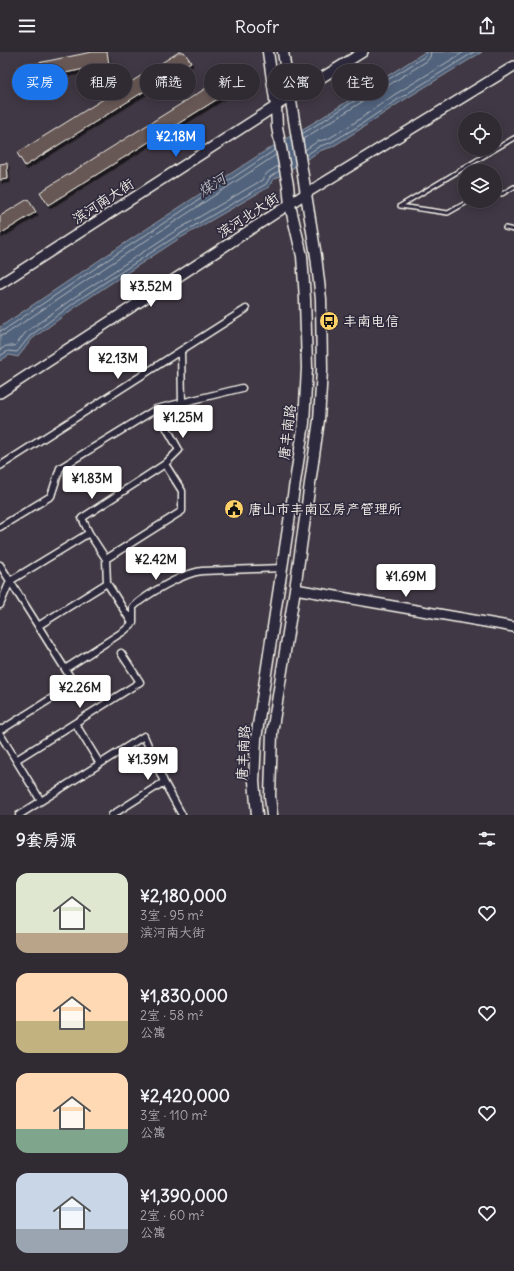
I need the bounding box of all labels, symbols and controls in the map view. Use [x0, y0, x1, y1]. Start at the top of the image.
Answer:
icon: menu [16, 15, 38, 37]
text: Roofr [235, 15, 279, 38]
icon: share [476, 15, 498, 37]
chip: 买房 [12, 64, 68, 100]
chip: 租房 [76, 64, 132, 100]
chip: 筛选 [140, 64, 196, 100]
chip: 新上 [204, 64, 260, 100]
chip: 公寓 [268, 64, 324, 100]
chip: 住宅 [332, 64, 388, 100]
map controls [458, 112, 502, 208]
button: locate [458, 112, 502, 156]
pin: ¥2.18M [143, 124, 209, 158]
text: ¥2.18M [156, 128, 196, 145]
button: layers [458, 164, 502, 208]
water label: 煤河 [194, 167, 232, 201]
street label: 滨河南大街 [69, 174, 137, 228]
street label: 滨河北大街 [214, 188, 282, 242]
pin: ¥3.52M [118, 274, 184, 308]
text: ¥3.52M [130, 278, 172, 295]
bus stop icon: 丰南电信 [318, 310, 340, 332]
place label: 丰南电信 [343, 312, 399, 330]
pin: ¥2.13M [85, 346, 151, 380]
text: ¥2.13M [98, 350, 138, 367]
street label: 唐丰南路 [275, 403, 299, 461]
pin: ¥1.25M [150, 405, 216, 439]
text: ¥1.25M [163, 409, 203, 426]
pin: ¥1.83M [59, 466, 125, 500]
text: ¥1.83M [72, 470, 112, 487]
public building icon: 唐山市丰南区房产管理所 [223, 498, 245, 520]
place label: 唐山市丰南区房产管理所 [248, 500, 402, 518]
pin: ¥2.42M [123, 547, 189, 581]
text: ¥2.42M [135, 551, 177, 568]
pin: ¥1.69M [373, 564, 439, 598]
text: ¥1.69M [386, 568, 427, 585]
pin: ¥2.26M [47, 675, 113, 709]
text: ¥2.26M [59, 679, 101, 696]
street label: 唐丰南路 [233, 725, 253, 781]
pin: ¥1.39M [115, 747, 181, 781]
text: ¥1.39M [128, 751, 168, 768]
icon: filters [476, 828, 498, 850]
text: 9套房源 [16, 829, 77, 851]
text: ¥2,180,000 [140, 885, 227, 907]
icon: home [48, 889, 96, 937]
icon: heart [476, 902, 498, 924]
text: 3室 · 95 m² [140, 907, 204, 924]
text: 滨河南大街 [140, 924, 205, 941]
text: ¥1,830,000 [140, 985, 228, 1007]
icon: home [48, 989, 96, 1037]
icon: heart [476, 1002, 498, 1024]
text: 2室 · 58 m² [140, 1007, 204, 1024]
text: 公寓 [140, 1024, 166, 1041]
text: ¥2,420,000 [140, 1085, 230, 1107]
icon: home [48, 1089, 96, 1137]
icon: heart [476, 1102, 498, 1124]
text: 3室 · 110 m² [140, 1107, 208, 1124]
text: 公寓 [140, 1124, 166, 1141]
text: ¥1,390,000 [140, 1185, 228, 1207]
icon: home [48, 1189, 96, 1237]
icon: heart [476, 1202, 498, 1224]
text: 2室 · 60 m² [140, 1207, 205, 1224]
text: 公寓 [140, 1224, 166, 1241]

